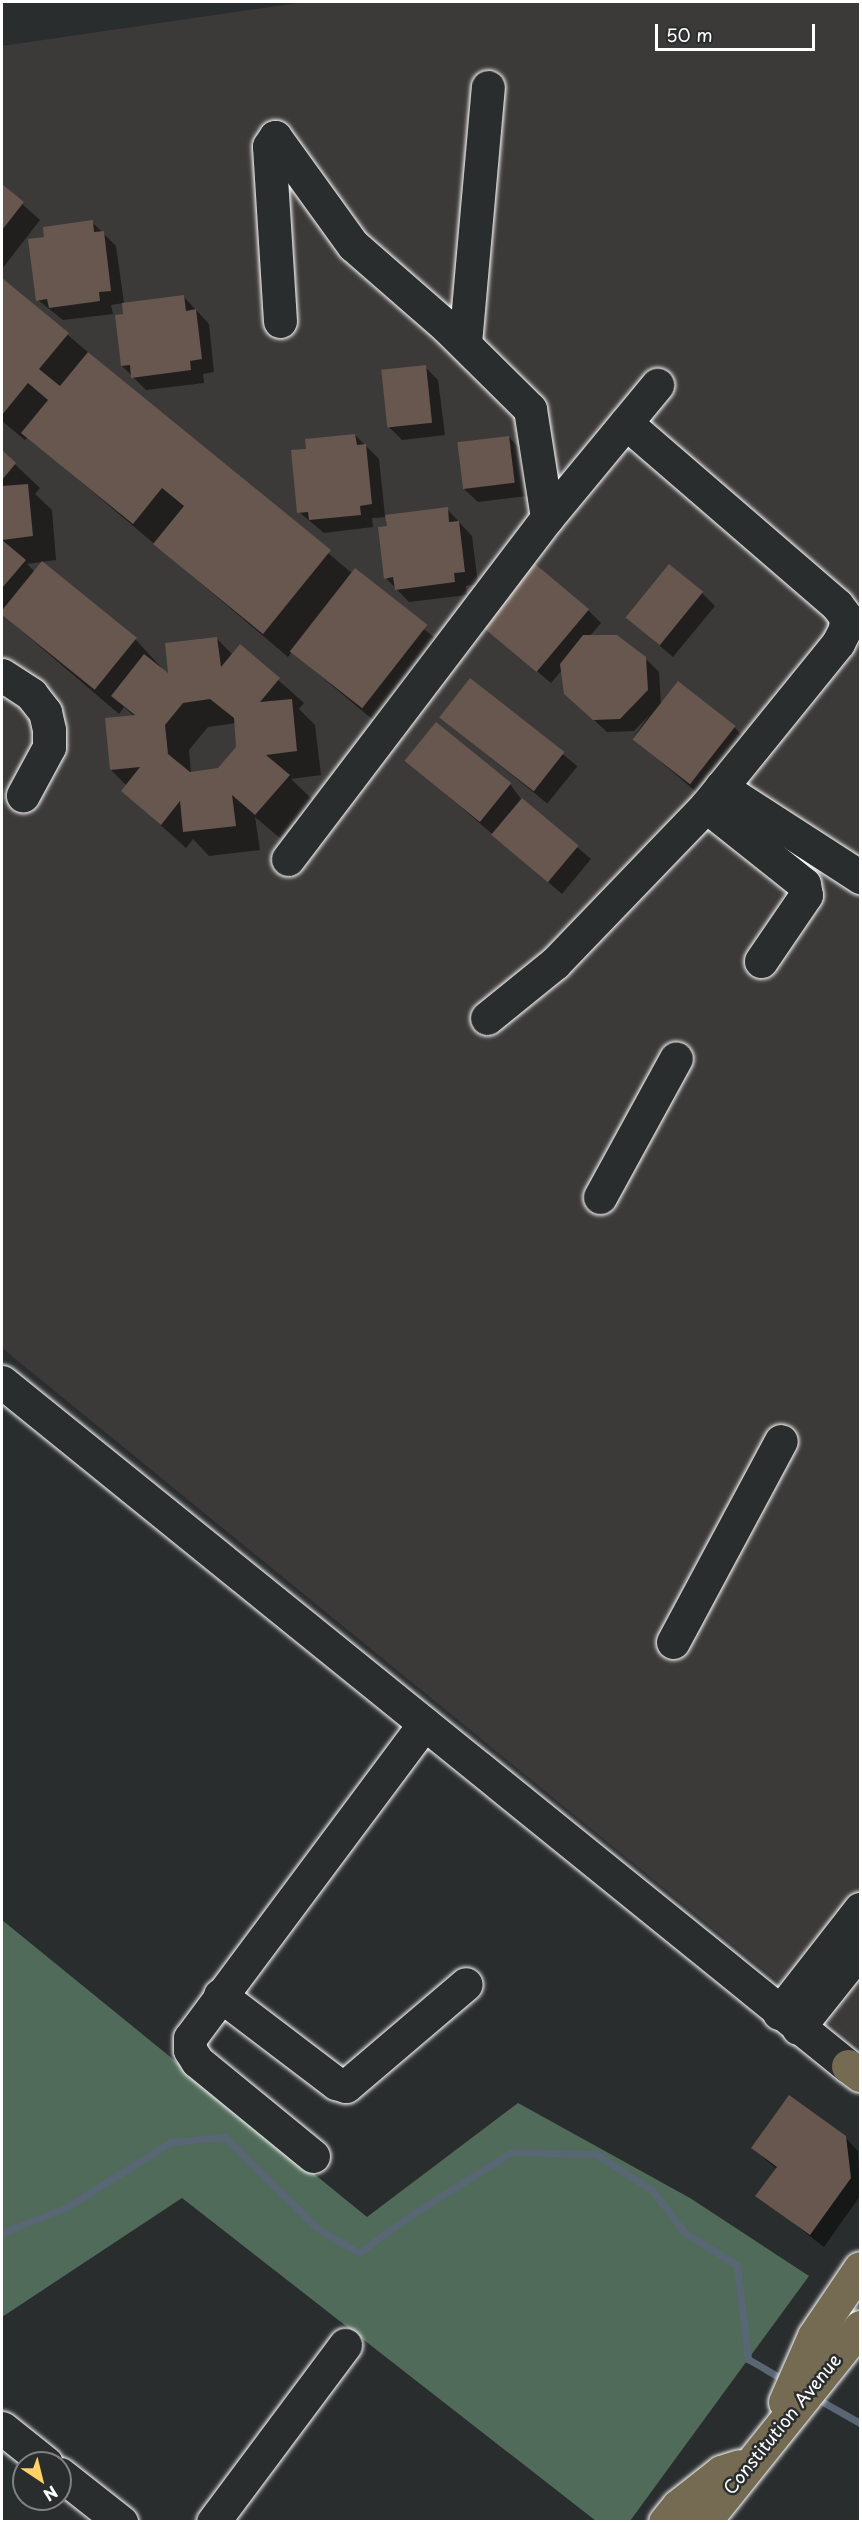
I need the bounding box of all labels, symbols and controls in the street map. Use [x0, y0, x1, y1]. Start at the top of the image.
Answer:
scale bar [658, 12, 818, 50]
text: 50 m [666, 21, 713, 48]
street label: Constitution Avenue [719, 2350, 845, 2498]
north arrow [12, 2451, 72, 2511]
text: N [39, 2481, 63, 2508]

